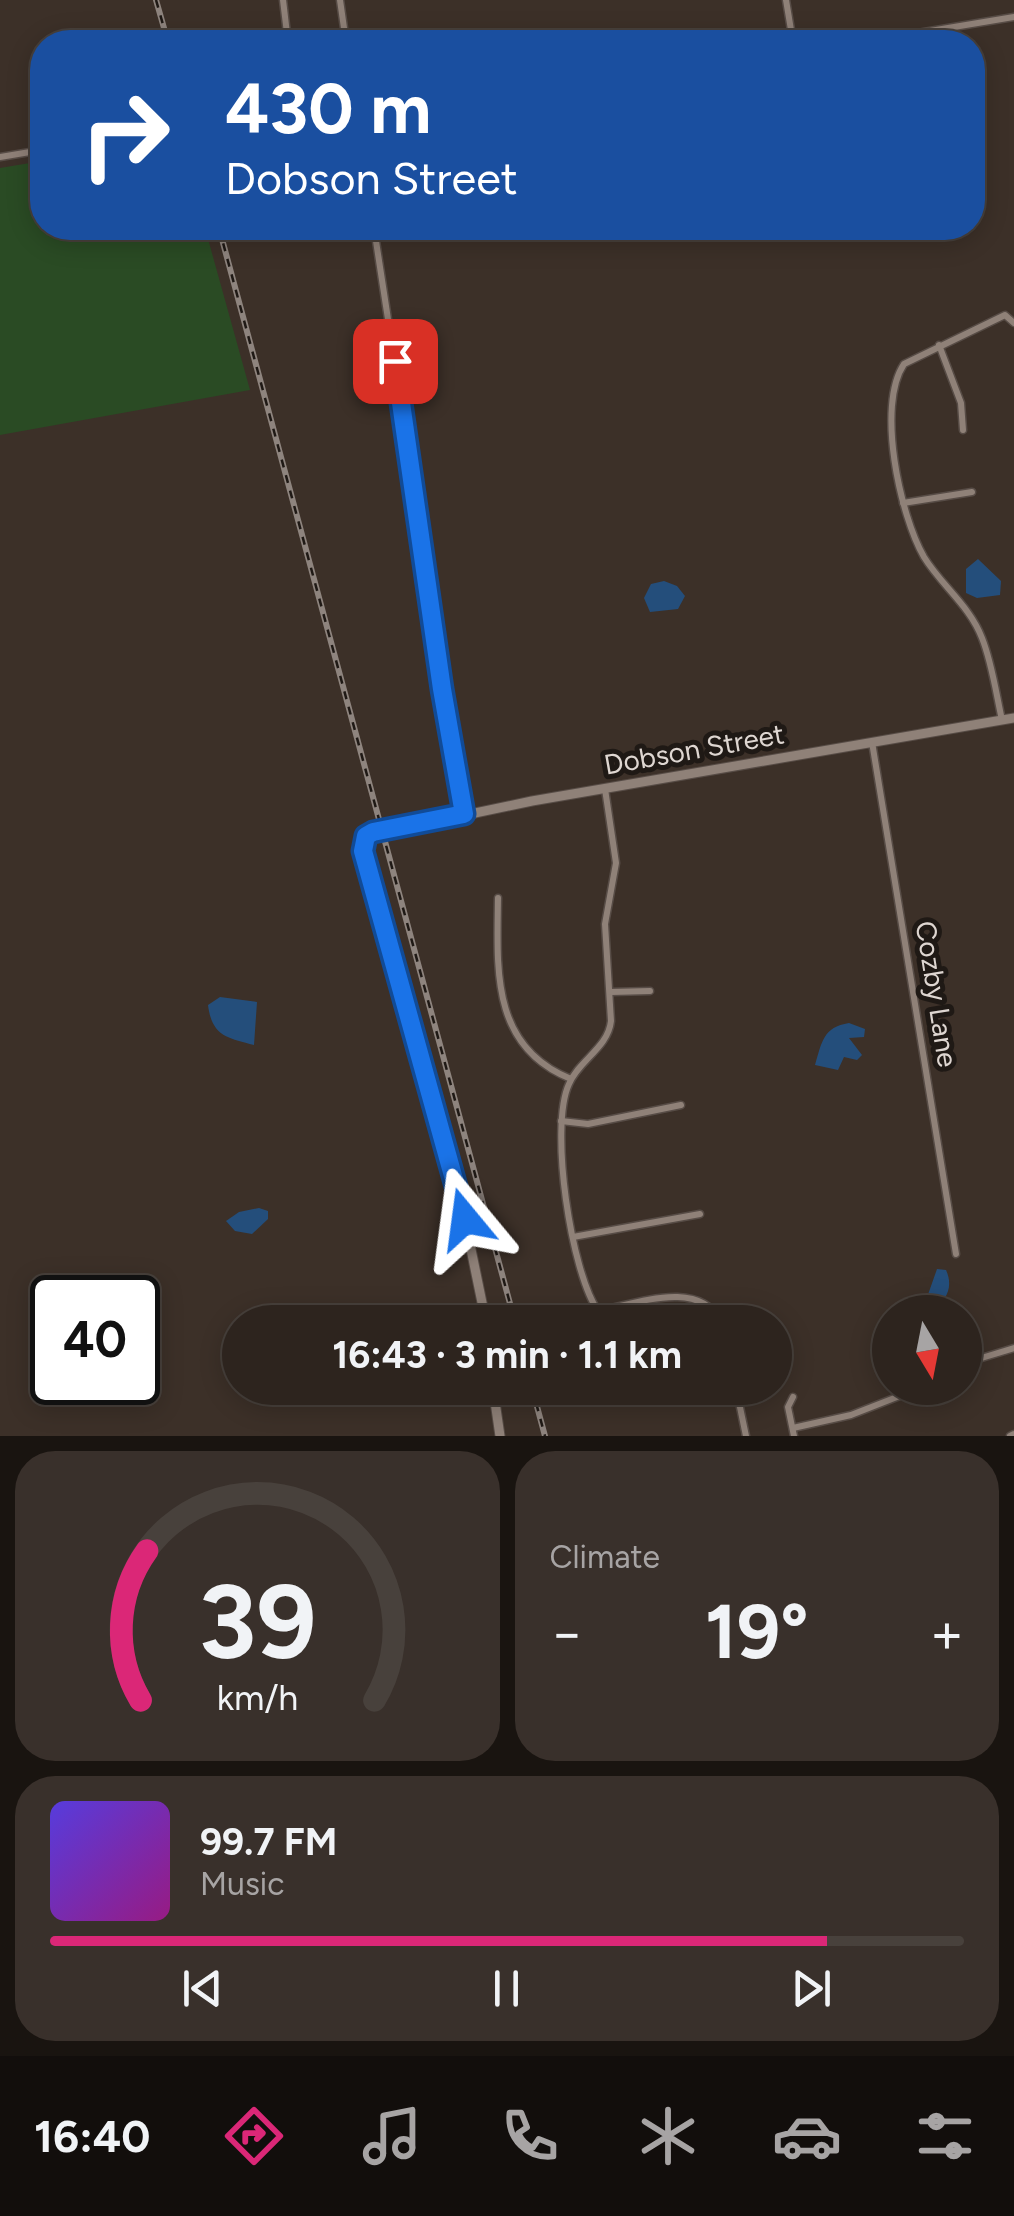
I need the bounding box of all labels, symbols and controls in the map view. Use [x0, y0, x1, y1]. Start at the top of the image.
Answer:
text: 430 m [225, 66, 431, 151]
icon: right [60, 70, 190, 200]
text: Dobson Street [225, 151, 518, 205]
pin [353, 319, 438, 404]
icon: arrive [368, 334, 423, 389]
street label: Dobson Street [601, 716, 787, 782]
street label: Cozby Lane [909, 918, 965, 1070]
position arrow [413, 1167, 517, 1271]
speed limit sign: 40 [30, 1275, 160, 1405]
north arrow [872, 1295, 982, 1405]
map controls [872, 1295, 982, 1405]
text: 16:43 · 3 min · 1.1 km [332, 1332, 682, 1378]
text: Climate [550, 1538, 660, 1576]
text: 39 [198, 1559, 316, 1684]
text: 19° [705, 1587, 809, 1677]
text: − [550, 1600, 584, 1666]
text: + [930, 1600, 964, 1666]
text: km/h [216, 1676, 298, 1719]
text: 99.7 FM [200, 1819, 337, 1865]
text: Music [200, 1865, 285, 1903]
icon: previous [175, 1961, 230, 2016]
icon: pause [479, 1961, 534, 2016]
icon: next [784, 1961, 839, 2016]
icon: directions [219, 2101, 289, 2171]
icon: music [357, 2101, 427, 2171]
icon: phone [495, 2101, 565, 2171]
icon: climate [633, 2101, 703, 2171]
icon: car [772, 2101, 842, 2171]
icon: filters [910, 2101, 980, 2171]
text: 16:40 [34, 2109, 150, 2163]

